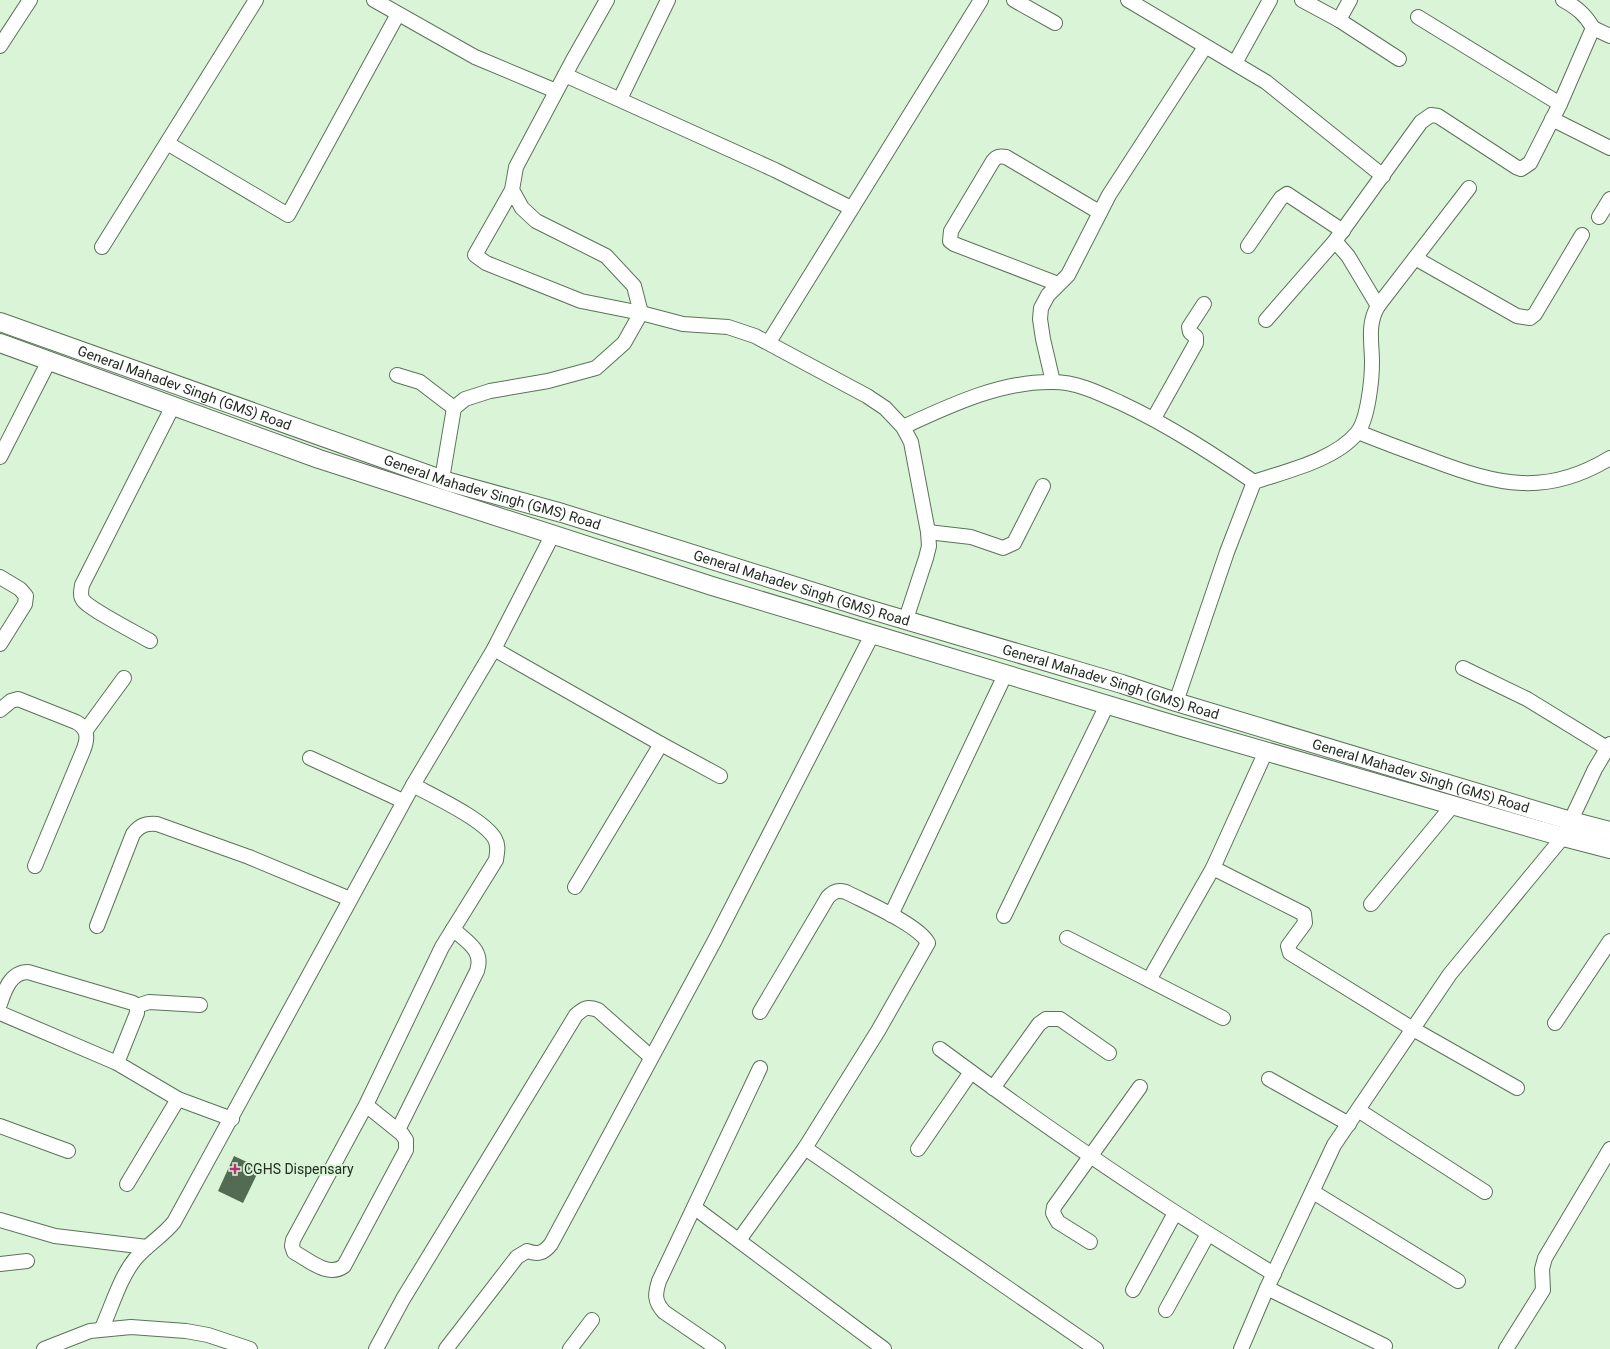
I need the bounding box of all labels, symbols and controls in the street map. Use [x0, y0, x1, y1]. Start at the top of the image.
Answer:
street label: General Mahadev Singh (GMS) Road [76, 342, 294, 433]
street label: General Mahadev Singh (GMS) Road [382, 451, 603, 533]
street label: General Mahadev Singh (GMS) Road [692, 547, 912, 629]
street label: General Mahadev Singh (GMS) Road [1001, 641, 1221, 723]
street label: General Mahadev Singh (GMS) Road [1310, 736, 1531, 816]
place label: CGHS Dispensary [244, 1161, 354, 1177]
marker: CGHS Dispensary [229, 1163, 241, 1175]

